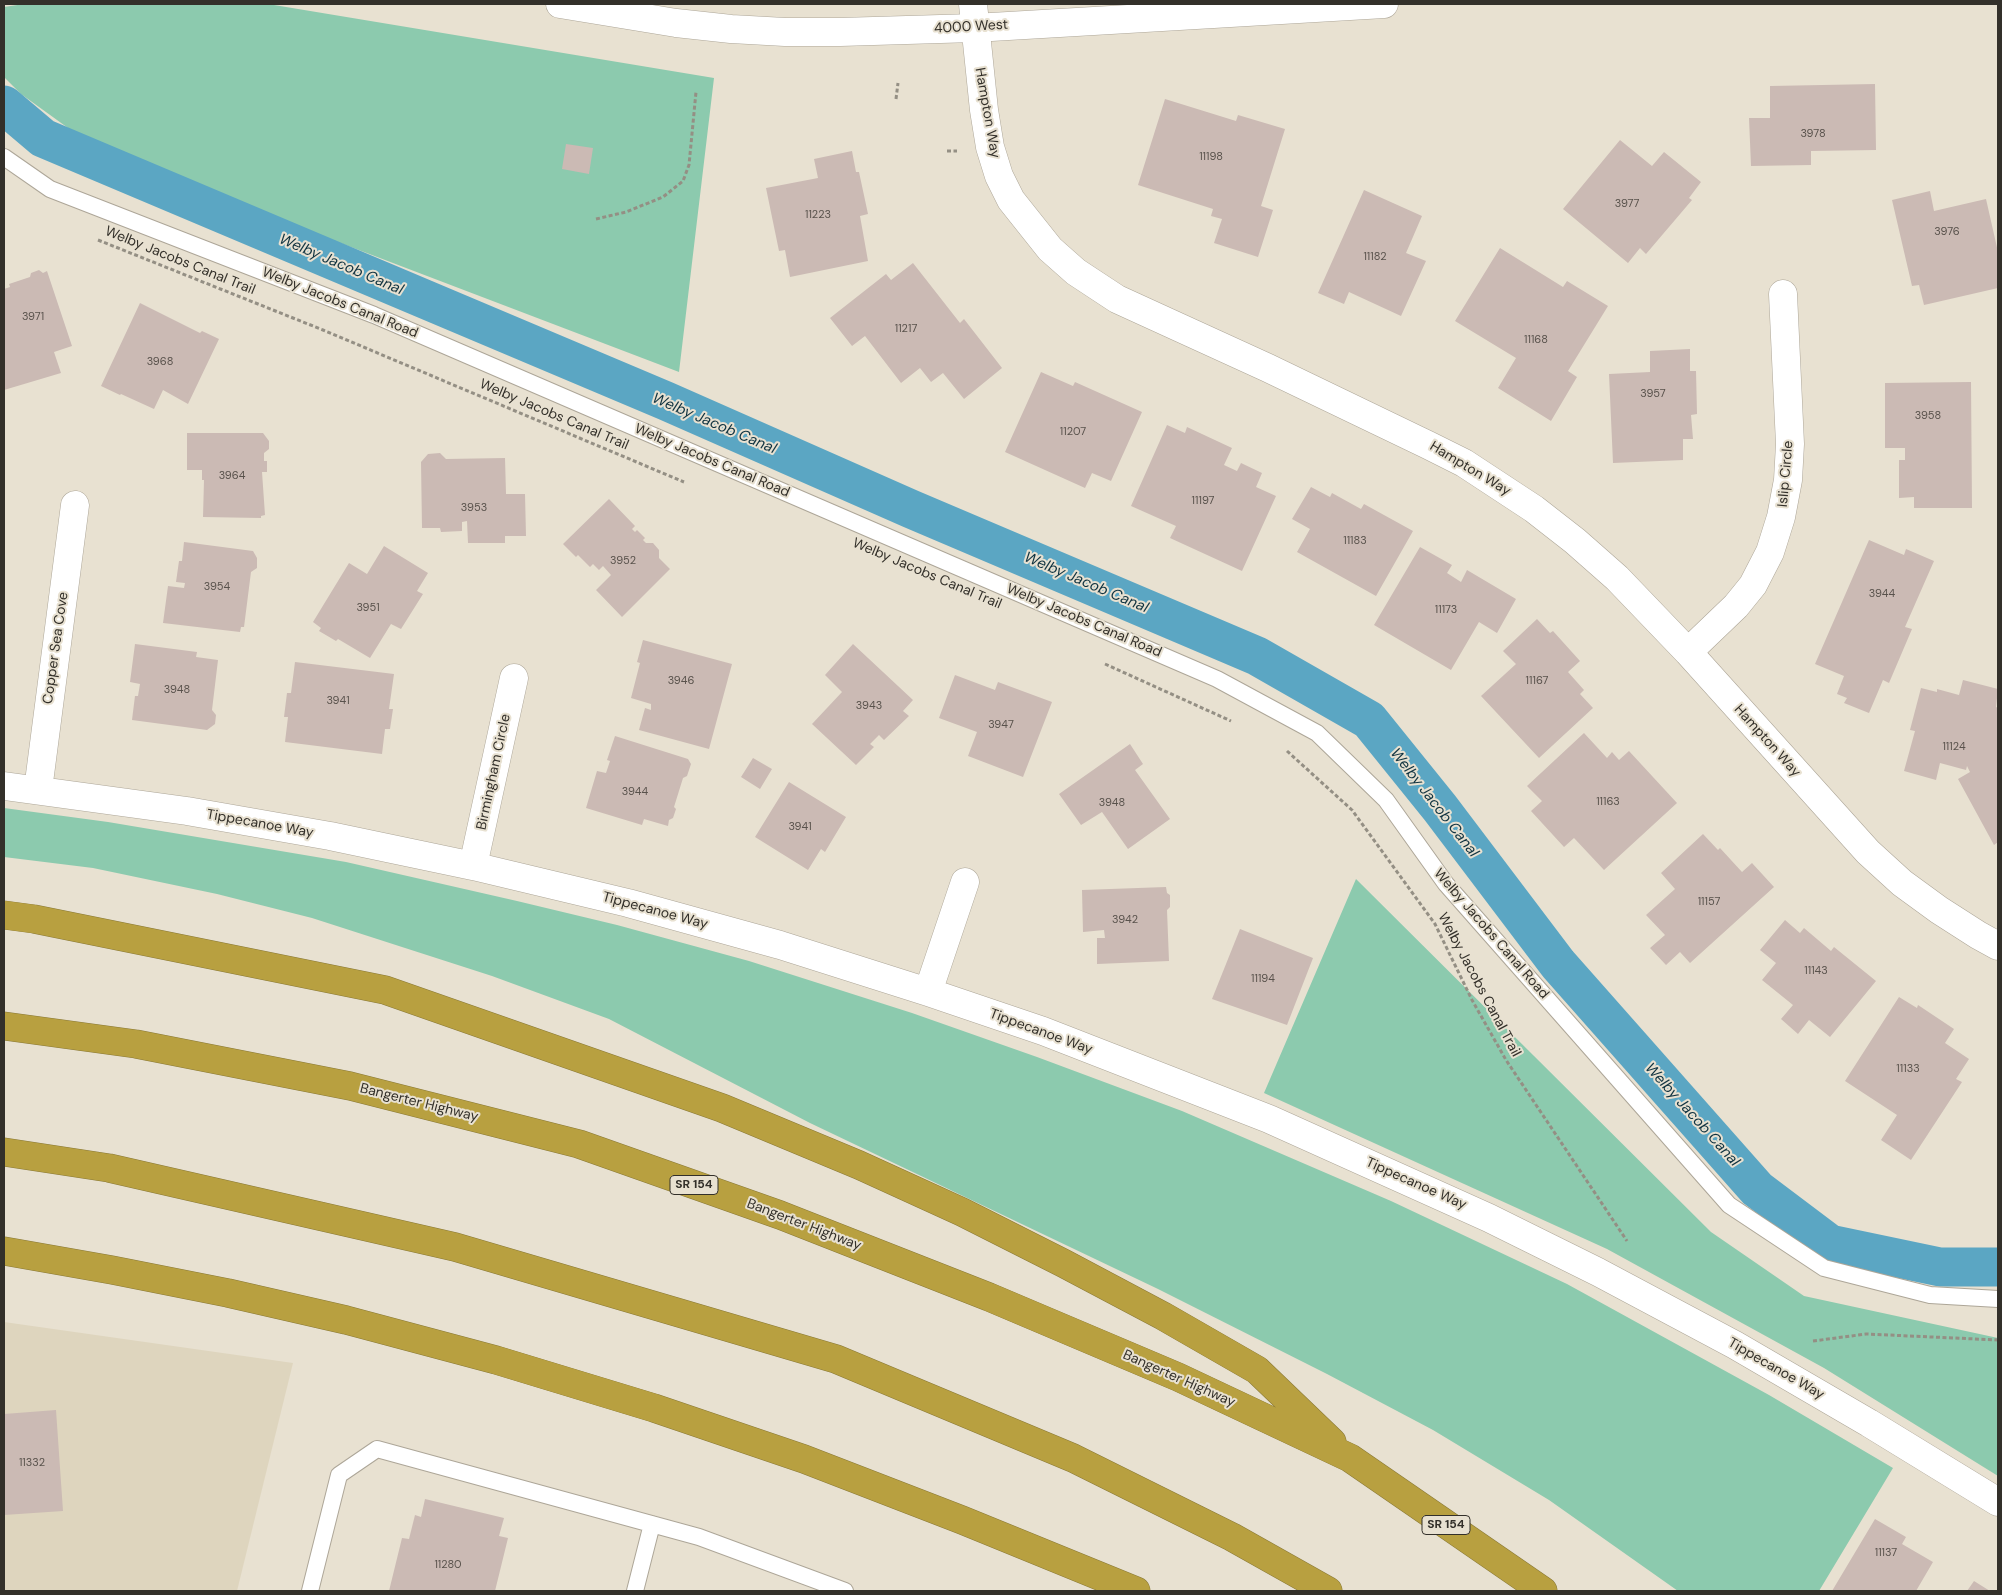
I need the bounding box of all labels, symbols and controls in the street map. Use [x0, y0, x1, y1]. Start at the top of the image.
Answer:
street label: 4000 West [934, 17, 1008, 37]
street label: Hampton Way [971, 66, 1003, 160]
house number: 3978 [1800, 127, 1826, 141]
house number: 11198 [1199, 150, 1223, 164]
house number: 3977 [1615, 197, 1639, 211]
house number: 11223 [805, 208, 831, 222]
street label: Welby Jacobs Canal Trail [102, 223, 258, 299]
house number: 3976 [1934, 225, 1960, 239]
water label: Welby Jacob Canal [276, 231, 406, 299]
house number: 11182 [1363, 250, 1387, 264]
street label: Welby Jacobs Canal Road [260, 264, 420, 342]
house number: 3971 [22, 310, 44, 324]
house number: 11217 [895, 322, 917, 336]
house number: 11168 [1524, 333, 1548, 347]
house number: 3968 [147, 355, 173, 369]
street label: Welby Jacobs Canal Trail [477, 376, 631, 454]
house number: 3957 [1640, 387, 1666, 401]
water label: Welby Jacob Canal [649, 390, 779, 458]
house number: 3958 [1915, 409, 1941, 423]
street label: Welby Jacobs Canal Road [632, 421, 792, 501]
house number: 11207 [1060, 425, 1086, 439]
street label: Hampton Way [1426, 438, 1514, 500]
street label: Islip Circle [1775, 440, 1797, 508]
house number: 3964 [219, 469, 245, 483]
house number: 11197 [1192, 494, 1214, 508]
house number: 3953 [461, 501, 487, 515]
house number: 11183 [1343, 534, 1367, 548]
street label: Welby Jacobs Canal Trail [850, 535, 1004, 613]
water label: Welby Jacob Canal [1021, 549, 1151, 617]
house number: 3952 [610, 554, 636, 568]
house number: 3954 [204, 580, 230, 594]
street label: Welby Jacobs Canal Road [1004, 581, 1164, 661]
house number: 3944 [1869, 587, 1895, 601]
street label: Copper Sea Cove [40, 591, 72, 705]
house number: 3951 [356, 601, 380, 615]
house number: 11173 [1435, 603, 1457, 617]
house number: 3946 [668, 674, 694, 688]
house number: 11167 [1526, 674, 1548, 688]
house number: 3948 [164, 683, 190, 697]
house number: 3941 [326, 694, 350, 708]
house number: 3943 [856, 699, 882, 713]
street label: Hampton Way [1730, 701, 1804, 781]
street label: Birmingham Circle [474, 713, 514, 831]
house number: 3947 [988, 718, 1014, 732]
house number: 11124 [1942, 740, 1966, 754]
water label: Welby Jacob Canal [1386, 745, 1482, 861]
house number: 3944 [622, 785, 648, 799]
house number: 11163 [1596, 795, 1620, 809]
house number: 3948 [1099, 796, 1125, 810]
street label: Tippecanoe Way [205, 806, 315, 842]
house number: 3941 [788, 820, 812, 834]
street label: Welby Jacobs Canal Road [1430, 866, 1552, 1002]
street label: Tippecanoe Way [600, 889, 710, 933]
house number: 11157 [1698, 895, 1720, 909]
street label: Welby Jacobs Canal Trail [1434, 910, 1524, 1060]
house number: 3942 [1112, 913, 1138, 927]
house number: 11143 [1804, 964, 1828, 978]
house number: 11194 [1251, 972, 1275, 986]
street label: Tippecanoe Way [987, 1006, 1095, 1058]
water label: Welby Jacob Canal [1641, 1060, 1743, 1170]
house number: 11133 [1896, 1062, 1920, 1076]
street label: Bangerter Highway [358, 1080, 480, 1126]
street label: Tippecanoe Way [1363, 1154, 1469, 1214]
road number: SR 154 [670, 1176, 718, 1194]
street label: Bangerter Highway [744, 1195, 864, 1255]
street label: Tippecanoe Way [1725, 1335, 1827, 1403]
street label: Bangerter Highway [1120, 1347, 1238, 1411]
house number: 11332 [19, 1456, 45, 1470]
road number: SR 154 [1422, 1516, 1470, 1534]
house number: 11137 [1875, 1546, 1897, 1560]
house number: 11280 [434, 1558, 462, 1572]

